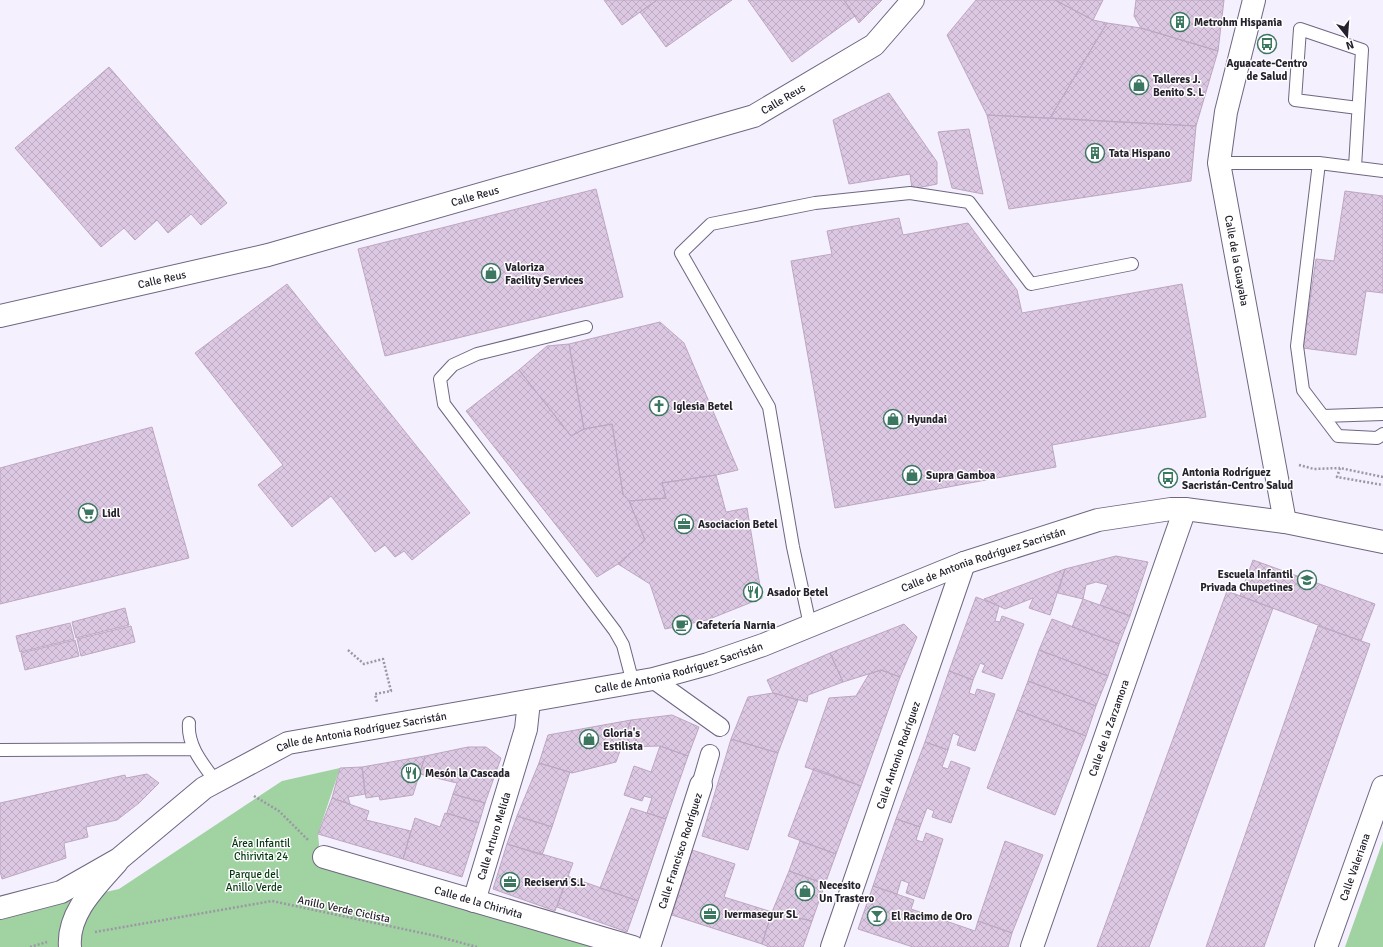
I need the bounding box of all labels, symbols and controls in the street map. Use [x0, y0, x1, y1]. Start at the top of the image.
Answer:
building icon: Metrohm Hispania [1169, 11, 1191, 33]
place label: Metrohm Hispania [1194, 16, 1283, 29]
north arrow [1327, 16, 1367, 56]
bus stop icon: Aguacate-Centro de Salud [1256, 33, 1278, 55]
text: N [1344, 38, 1355, 52]
place label: Aguacate-Centro de Salud [1226, 57, 1308, 83]
place label: Talleres J. Benito S. L [1153, 73, 1204, 99]
shop icon: Talleres J. Benito S. L [1128, 74, 1150, 96]
street label: Calle Reus [759, 81, 808, 117]
building icon: Tata Hispano [1084, 142, 1106, 164]
place label: Tata Hispano [1109, 147, 1171, 160]
street label: Calle Reus [450, 183, 501, 209]
street label: Calle de la Guayaba [1222, 214, 1251, 307]
place label: Valoriza Facility Services [505, 261, 584, 287]
shop icon: Valoriza Facility Services [480, 262, 502, 284]
street label: Calle Reus [137, 268, 188, 291]
church icon: Iglesia Betel [648, 395, 670, 417]
place label: Iglesia Betel [673, 400, 733, 413]
shop icon: Hyundai [882, 408, 904, 430]
place label: Hyundai [907, 413, 947, 426]
shop icon: Supra Gamboa [901, 464, 923, 486]
place label: Antonia Rodríguez Sacristán-Centro Salud [1182, 466, 1293, 492]
bus stop icon: Antonia Rodríguez Sacristán-Centro Salud [1157, 467, 1179, 489]
place label: Supra Gamboa [926, 469, 996, 482]
supermarket icon: Lidl [77, 502, 99, 524]
place label: Lidl [102, 507, 121, 520]
office icon: Asociacion Betel [673, 513, 695, 535]
place label: Asociacion Betel [698, 518, 778, 531]
street label: Calle de Antonia Rodríguez Sacristán [899, 525, 1067, 595]
place label: Escuela Infantil Privada Chupetines [1200, 568, 1294, 594]
school or university icon: Escuela Infantil Privada Chupetines [1296, 569, 1318, 591]
restaurant icon: Asador Betel [742, 581, 764, 603]
place label: Asador Betel [767, 586, 829, 599]
cafe icon: Cafetería Narnia [671, 614, 693, 636]
place label: Cafetería Narnia [696, 619, 776, 632]
street label: Calle de Antonia Rodríguez Sacristán [594, 640, 765, 696]
street label: Calle de la Zarzamora [1086, 678, 1132, 778]
street label: Calle Antonio Rodríguez [874, 699, 923, 811]
street label: Calle de Antonia Rodríguez Sacristán [274, 709, 448, 755]
place label: Gloria's Estilista [603, 727, 643, 753]
shop icon: Gloria's Estilista [578, 728, 600, 750]
restaurant icon: Mesón la Cascada [400, 762, 422, 784]
place label: Mesón la Cascada [425, 767, 510, 780]
street label: Calle Arturo Melida [475, 790, 514, 882]
street label: Calle Francisco Rodríguez [656, 791, 705, 911]
street label: Calle Valeriana [1337, 831, 1373, 903]
park label: Área Infantil Chirivita 24 [232, 836, 290, 863]
park label: Parque del Anillo Verde [226, 868, 282, 894]
office icon: Reciservi S.L [499, 871, 521, 893]
place label: Reciservi S.L [524, 876, 586, 889]
place label: Necesito Un Trastero [819, 879, 874, 905]
shop icon: Necesito Un Trastero [794, 880, 816, 902]
street label: Calle de la Chirivita [433, 883, 525, 922]
street label: Anillo Verde Ciclista [296, 893, 392, 926]
office icon: Ivermasegur SL [699, 903, 721, 925]
bar icon: El Racimo de Oro [866, 905, 888, 927]
place label: Ivermasegur SL [724, 908, 798, 921]
place label: El Racimo de Oro [891, 910, 972, 923]

